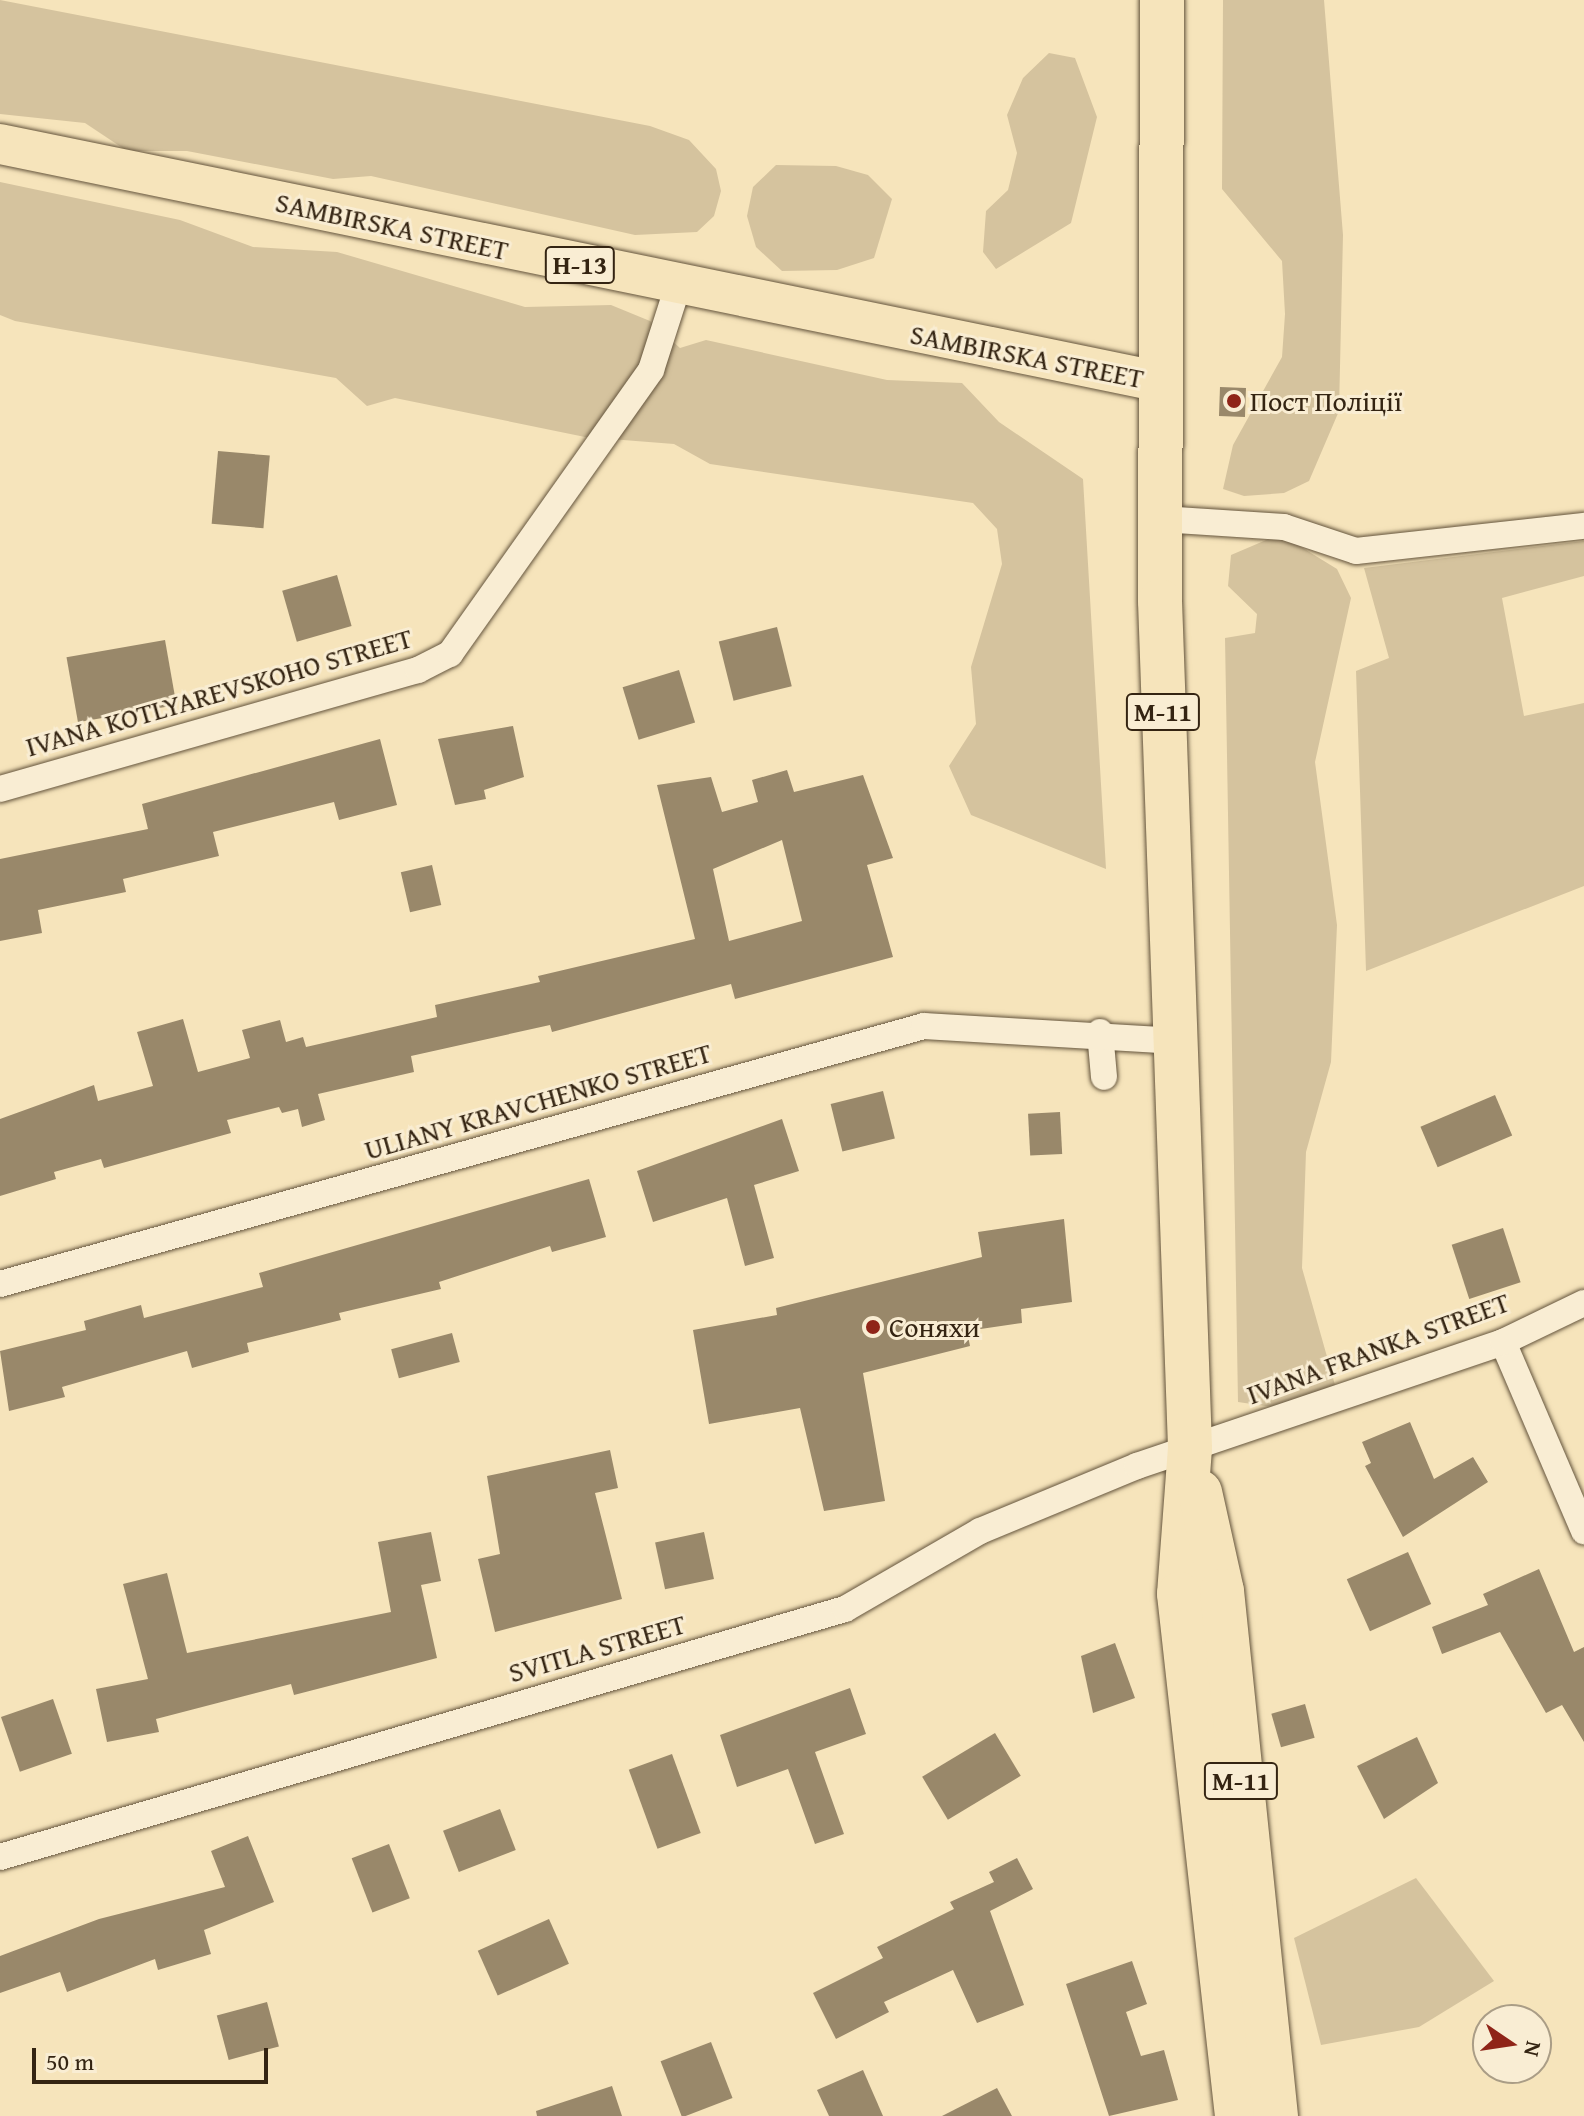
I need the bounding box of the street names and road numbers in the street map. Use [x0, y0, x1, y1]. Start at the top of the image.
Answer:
street label: SAMBIRSKA STREET [273, 185, 511, 267]
road number: Н-13 [544, 243, 616, 287]
street label: SAMBIRSKA STREET [907, 317, 1147, 395]
street label: IVANA KOTLYAREVSKOHO STREET [22, 621, 416, 763]
road number: М-11 [1125, 690, 1201, 734]
street label: ULIANY KRAVCHENKO STREET [361, 1035, 715, 1167]
street label: IVANA FRANKA STREET [1242, 1285, 1514, 1411]
street label: SVITLA STREET [505, 1607, 689, 1689]
road number: М-11 [1203, 1759, 1279, 1803]

